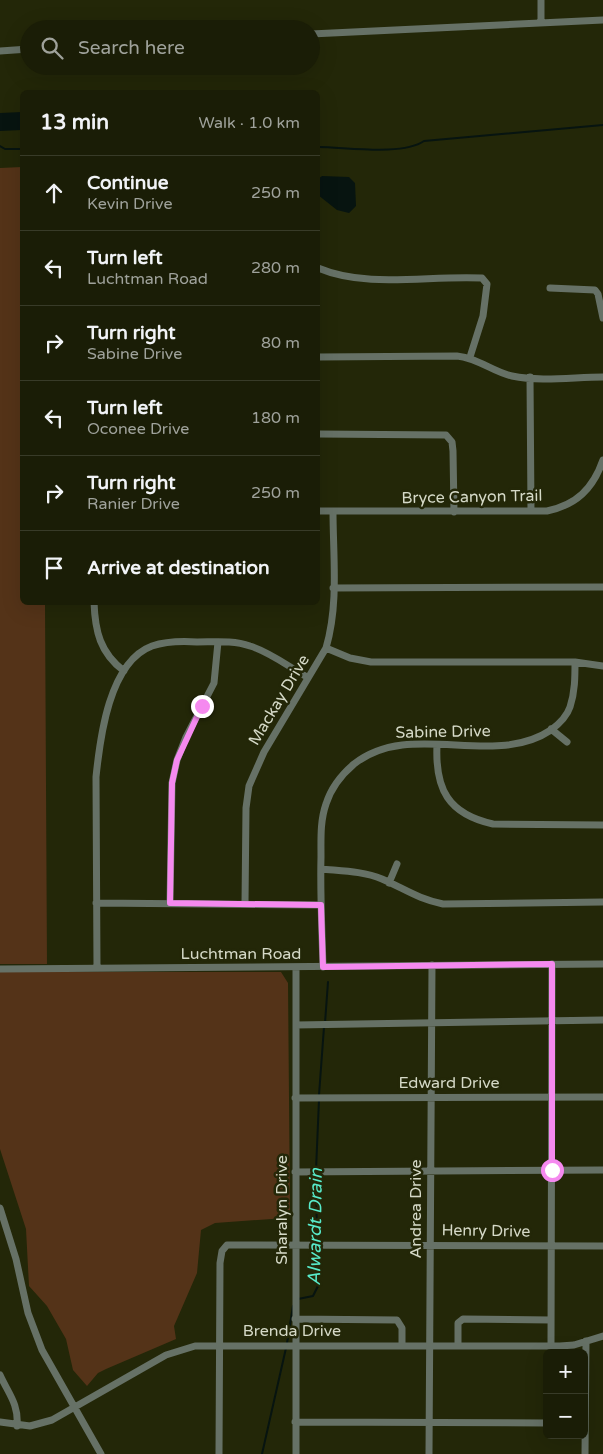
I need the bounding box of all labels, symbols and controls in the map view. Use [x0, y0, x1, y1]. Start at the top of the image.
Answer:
search box [20, 20, 320, 75]
icon: search [38, 34, 66, 62]
text: Search here [78, 37, 185, 59]
text: 13 min [40, 110, 109, 135]
text: Walk · 1.0 km [198, 113, 300, 133]
text: Continue [87, 172, 169, 194]
icon: ahead [40, 179, 68, 207]
text: 250 m [251, 183, 300, 203]
text: Kevin Drive [87, 194, 172, 214]
text: Turn left [87, 247, 163, 269]
icon: left [40, 254, 68, 282]
text: 280 m [251, 258, 300, 278]
text: Luchtman Road [87, 269, 208, 289]
text: Turn right [87, 322, 175, 344]
icon: right [40, 329, 68, 357]
text: 80 m [261, 333, 300, 353]
text: Sabine Drive [87, 344, 182, 364]
text: Turn left [87, 397, 163, 419]
icon: left [40, 404, 68, 432]
text: 180 m [251, 408, 300, 428]
text: Oconee Drive [87, 419, 189, 439]
text: Turn right [87, 472, 175, 494]
icon: right [40, 479, 68, 507]
text: 250 m [251, 483, 300, 503]
street label: Bryce Canyon Trail [401, 486, 543, 508]
text: Ranier Drive [87, 494, 180, 514]
icon: arrive [40, 554, 68, 582]
text: Arrive at destination [87, 557, 270, 579]
street label: Mackay Drive [244, 651, 314, 749]
route end [191, 695, 214, 718]
street label: Sabine Drive [395, 721, 491, 743]
street label: Luchtman Road [181, 944, 301, 964]
street label: Edward Drive [398, 1073, 500, 1093]
street label: Sharalyn Drive [272, 1155, 292, 1265]
street label: Andrea Drive [406, 1159, 426, 1259]
route start [541, 1159, 564, 1182]
water label: Alwardt Drain [303, 1167, 327, 1286]
street label: Henry Drive [441, 1220, 531, 1242]
street label: Brenda Drive [243, 1321, 341, 1341]
map controls [543, 1349, 588, 1439]
button: + [543, 1349, 588, 1394]
button: − [543, 1394, 588, 1439]

